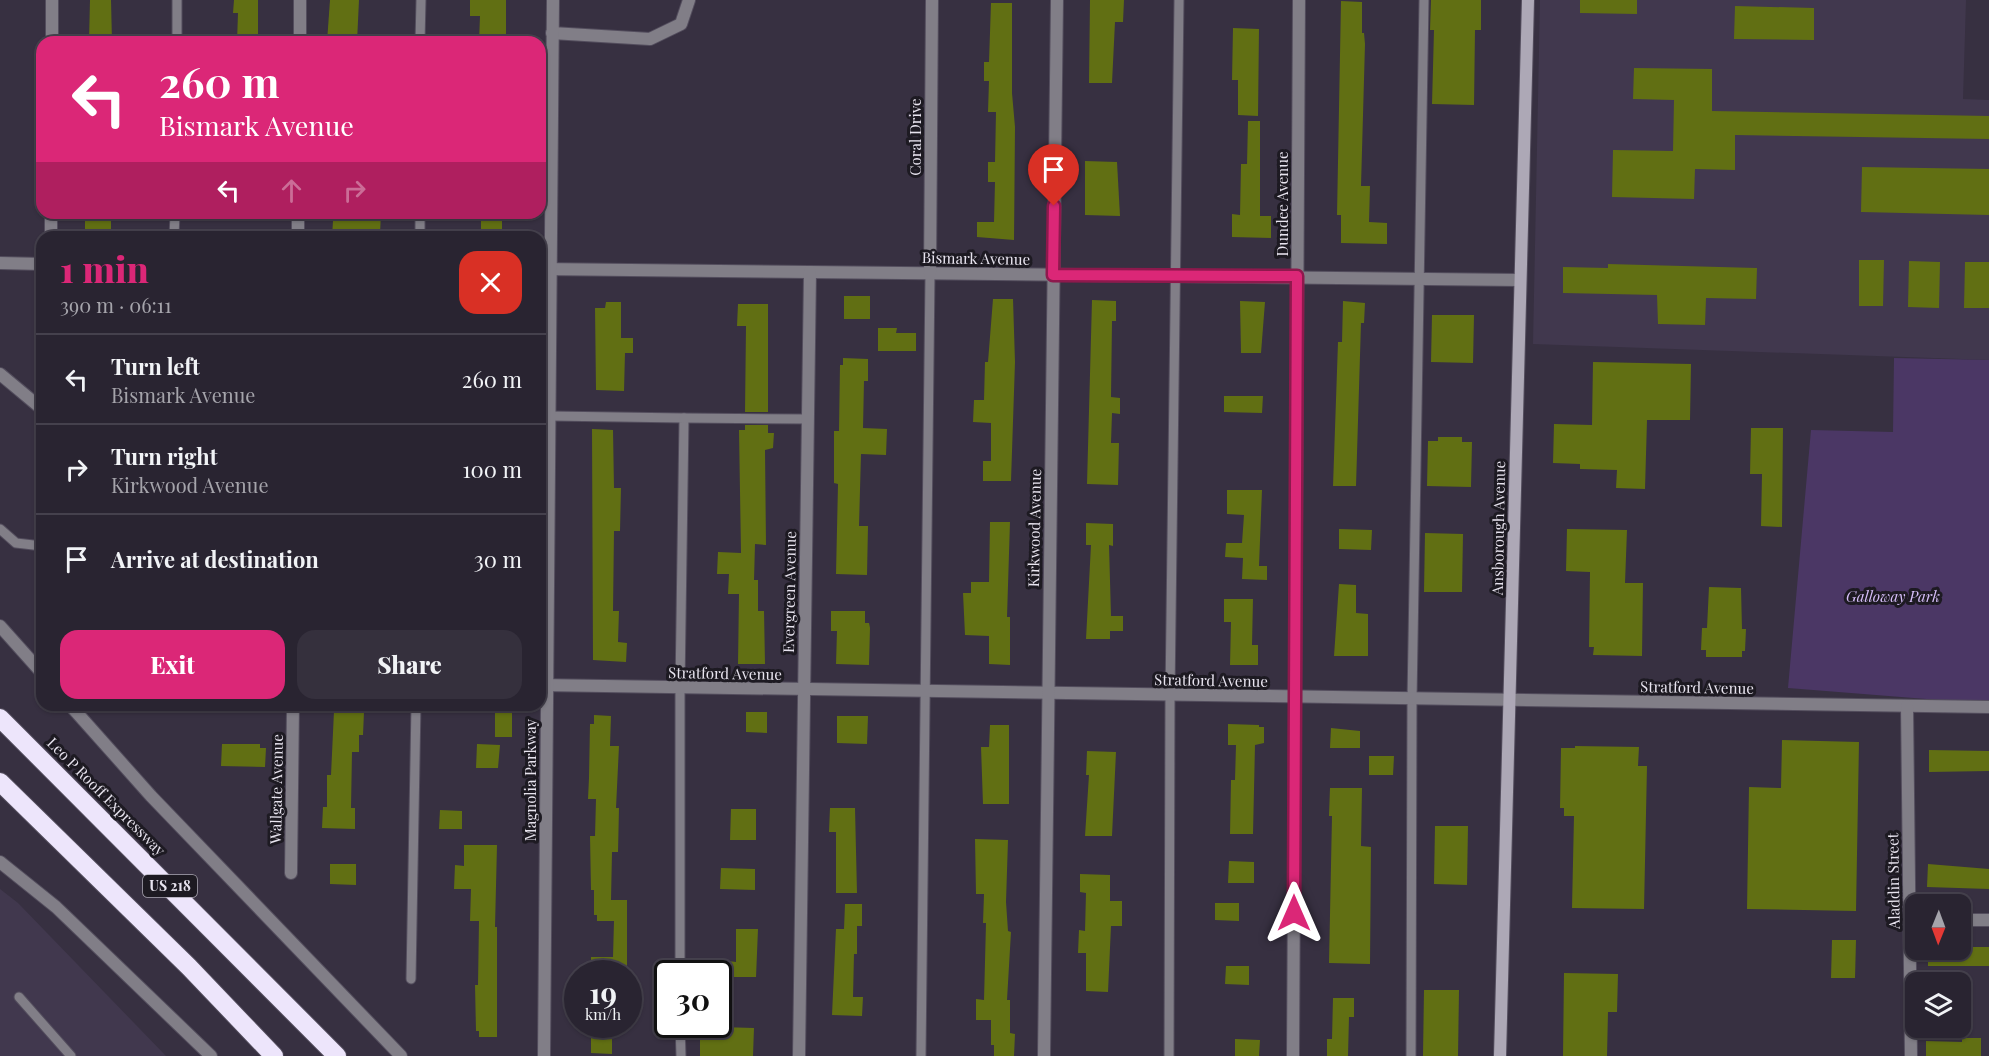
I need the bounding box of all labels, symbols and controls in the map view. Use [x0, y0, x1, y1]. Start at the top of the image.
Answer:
text: 260 m [159, 53, 279, 109]
icon: left [60, 60, 138, 138]
street label: Coral Drive [905, 98, 925, 176]
text: Bismark Avenue [159, 107, 354, 143]
pin [1028, 144, 1079, 206]
street label: Dundee Avenue [1272, 151, 1292, 257]
icon: arrive [1037, 153, 1070, 186]
icon: left [212, 174, 245, 207]
icon: ahead [275, 174, 308, 207]
icon: right [338, 174, 371, 207]
text: 1 min [60, 244, 149, 292]
street label: Bismark Avenue [922, 247, 1030, 269]
button: close [459, 251, 522, 314]
text: 390 m · 06:11 [60, 291, 172, 318]
text: Turn left [111, 351, 200, 381]
icon: left [60, 363, 93, 396]
text: 260 m [462, 364, 522, 394]
text: Bismark Avenue [111, 381, 255, 408]
text: Turn right [111, 441, 217, 471]
icon: right [60, 453, 93, 486]
text: 100 m [462, 454, 522, 484]
street label: Ansborough Avenue [1487, 461, 1509, 596]
street label: Kirkwood Avenue [1023, 469, 1045, 587]
text: Kirkwood Avenue [111, 471, 269, 498]
street label: Evergreen Avenue [778, 531, 800, 653]
icon: arrive [60, 543, 93, 576]
text: Arrive at destination [111, 544, 319, 574]
text: 30 m [474, 544, 522, 574]
park label: Galloway Park [1846, 586, 1940, 606]
button: Exit [60, 630, 285, 699]
button: Share [297, 630, 522, 699]
street label: Stratford Avenue [668, 662, 782, 684]
street label: Stratford Avenue [1154, 669, 1268, 691]
street label: Stratford Avenue [1640, 676, 1754, 698]
street label: Magnolia Parkway [520, 718, 540, 841]
street label: Leo P Rooff Expressway [43, 733, 171, 860]
street label: Wallgate Avenue [265, 734, 287, 845]
street label: Aladdin Street [1882, 832, 1904, 930]
road number: US 218 [143, 875, 197, 897]
position arrow [1262, 881, 1326, 945]
north arrow [1905, 894, 1971, 960]
map controls [1905, 894, 1971, 1038]
speed limit sign: 30 [654, 960, 732, 1038]
text: 19 [589, 972, 617, 1012]
button: layers [1905, 972, 1971, 1038]
text: km/h [585, 1004, 621, 1024]

